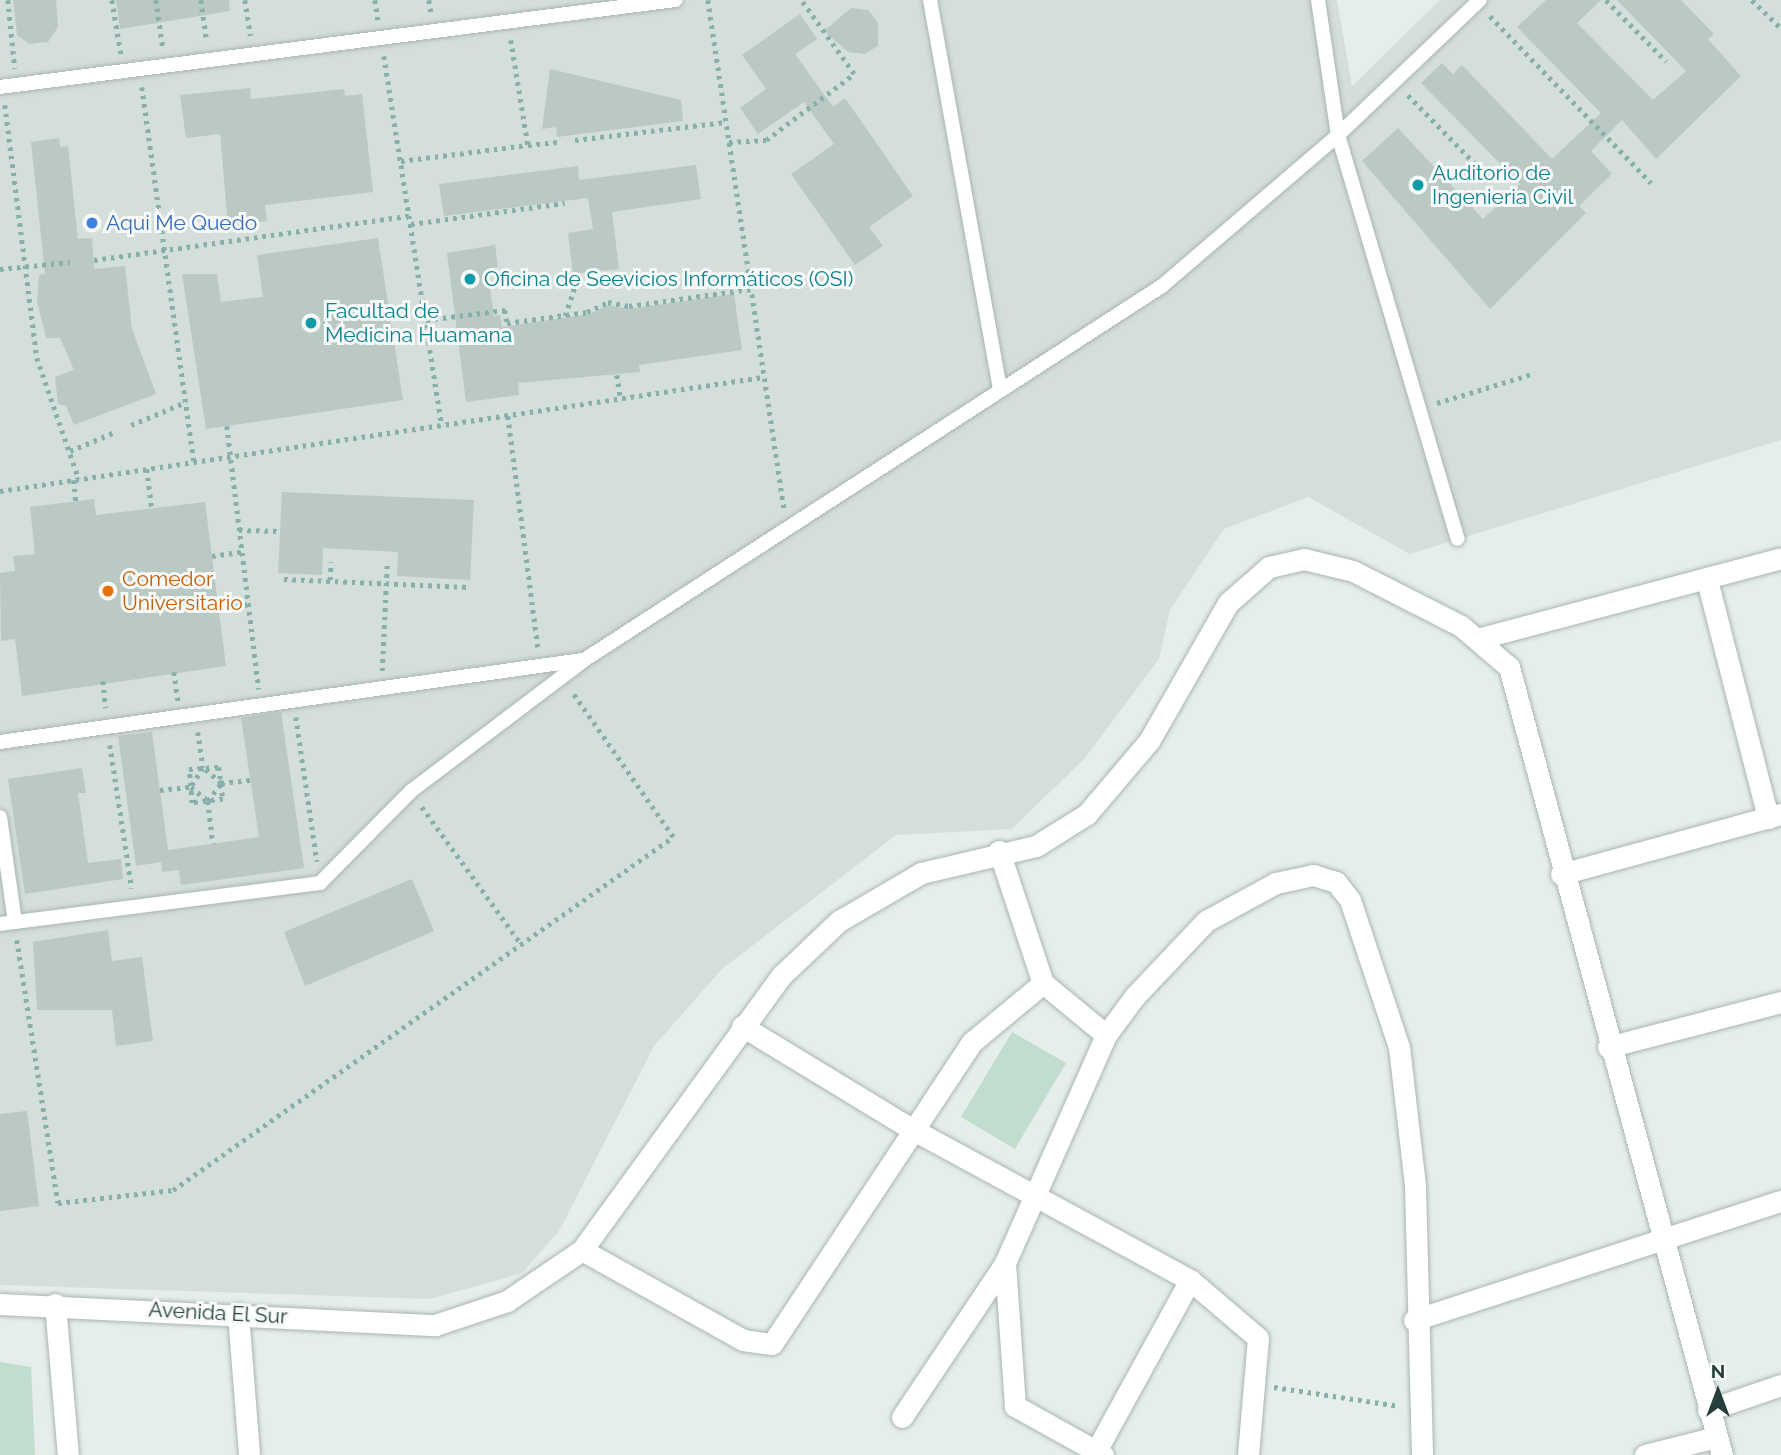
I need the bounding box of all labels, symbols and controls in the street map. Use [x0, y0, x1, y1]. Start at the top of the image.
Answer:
place label: Auditorio de Ingenieria Civil [1432, 160, 1573, 210]
marker: Auditorio de Ingenieria Civil [1410, 177, 1426, 193]
place label: Aqui Me Quedo [106, 210, 257, 236]
marker: Aqui Me Quedo [84, 215, 100, 231]
place label: Oficina de Seevicios Informáticos (OSI) [484, 266, 853, 292]
marker: Oficina de Seevicios Informáticos (OSI) [462, 271, 478, 287]
place label: Facultad de Medicina Huamana [325, 298, 512, 348]
marker: Facultad de Medicina Huamana [303, 315, 319, 331]
place label: Comedor Universitario [122, 566, 243, 616]
marker: Comedor Universitario [100, 583, 116, 599]
street label: Avenida El Sur [148, 1297, 288, 1329]
north arrow [1683, 1357, 1753, 1427]
text: N [1711, 1360, 1725, 1382]

